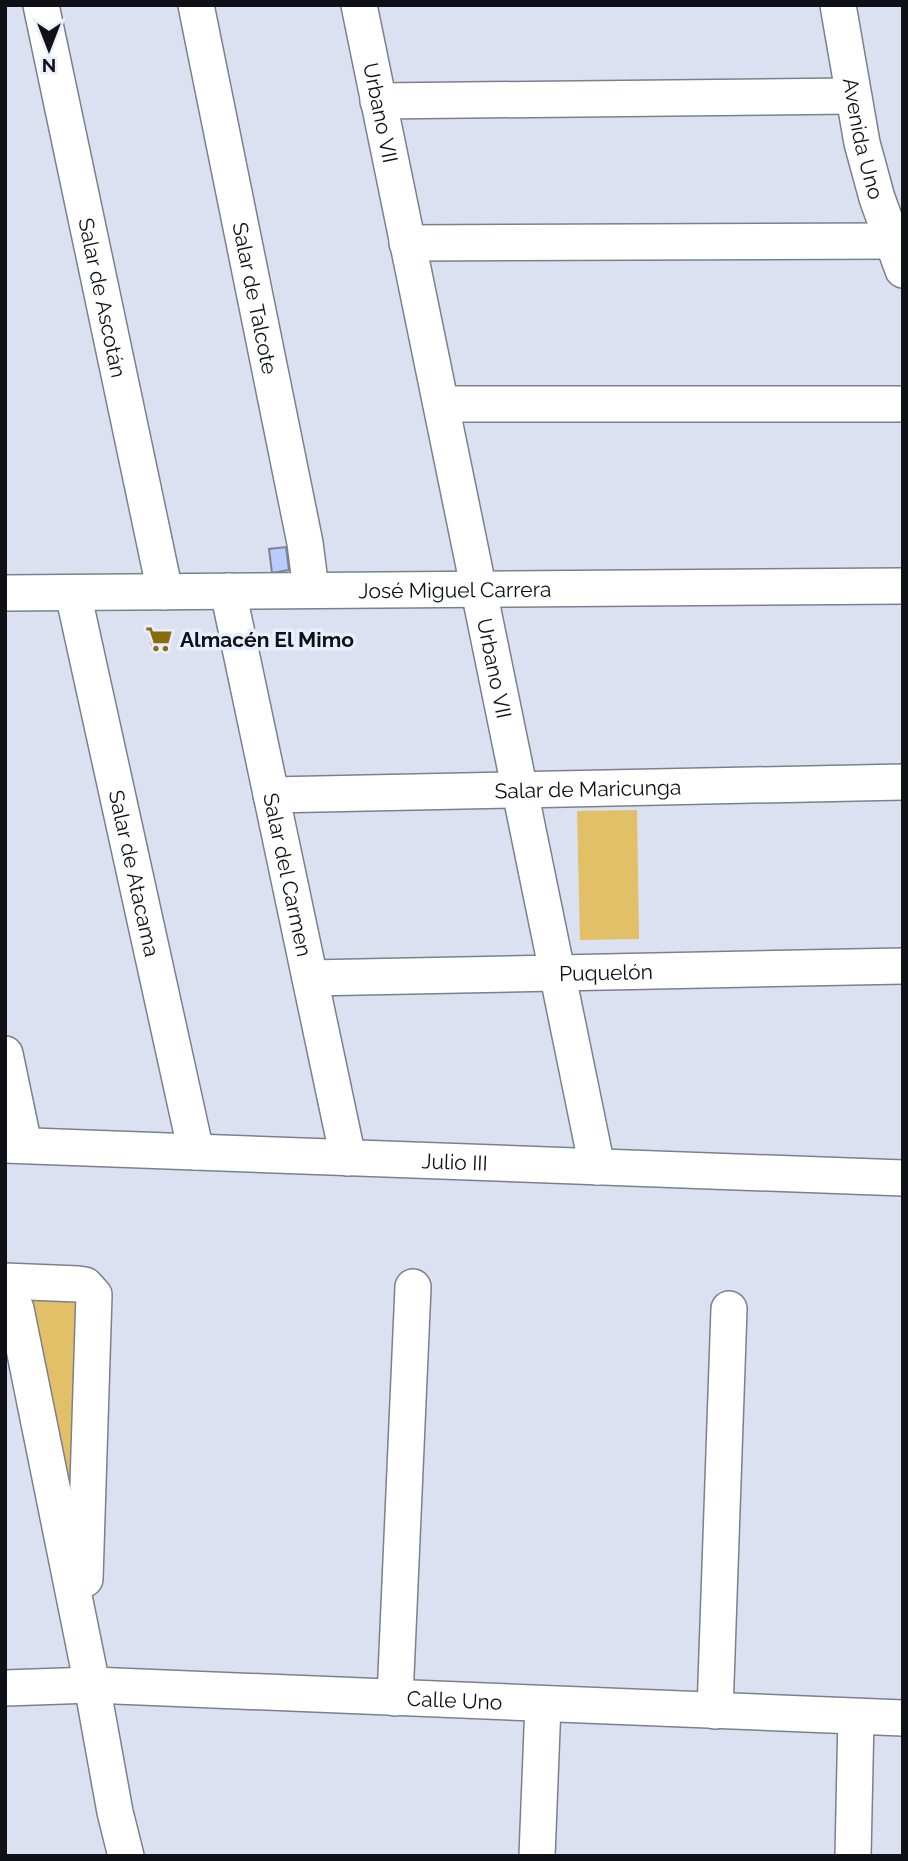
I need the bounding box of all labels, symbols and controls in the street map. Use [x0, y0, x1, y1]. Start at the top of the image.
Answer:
north arrow [14, 14, 84, 84]
text: N [42, 55, 56, 77]
street label: Urbano VII [359, 60, 404, 165]
street label: Avenida Uno [838, 76, 889, 202]
street label: Salar de Ascotán [74, 215, 132, 380]
street label: Salar de Talcote [228, 220, 283, 376]
street label: José Miguel Carrera [358, 576, 552, 603]
street label: Urbano VII [472, 616, 517, 721]
supermarket icon: Almacén El Mimo [144, 624, 174, 654]
place label: Almacén El Mimo [180, 627, 354, 652]
street label: Salar de Maricunga [494, 774, 682, 803]
street label: Salar de Atacama [104, 788, 165, 959]
street label: Salar del Carmen [259, 791, 318, 959]
street label: Puquelón [559, 959, 653, 985]
street label: Julio III [421, 1148, 488, 1175]
street label: Calle Uno [406, 1685, 503, 1714]

